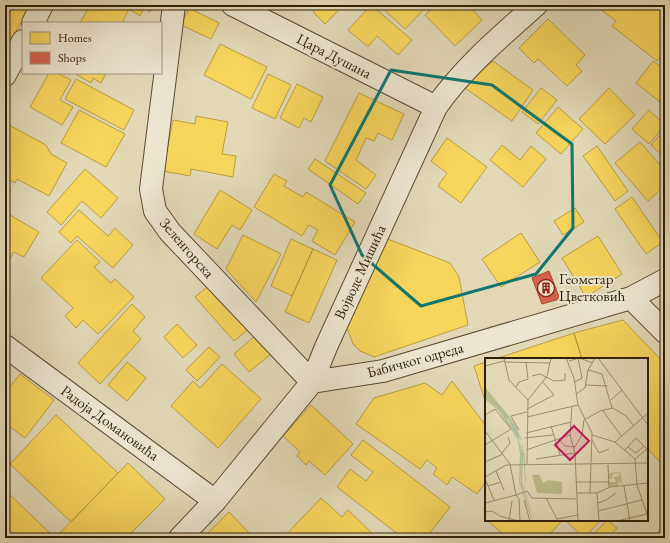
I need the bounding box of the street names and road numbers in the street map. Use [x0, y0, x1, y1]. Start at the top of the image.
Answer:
street label: Цара Душана [294, 29, 375, 83]
street label: Зеленгорска [156, 214, 219, 282]
street label: Војводе Мишића [329, 221, 390, 322]
street label: Бабичког одреда [364, 337, 465, 382]
street label: Радоја Домановића [58, 381, 163, 465]

